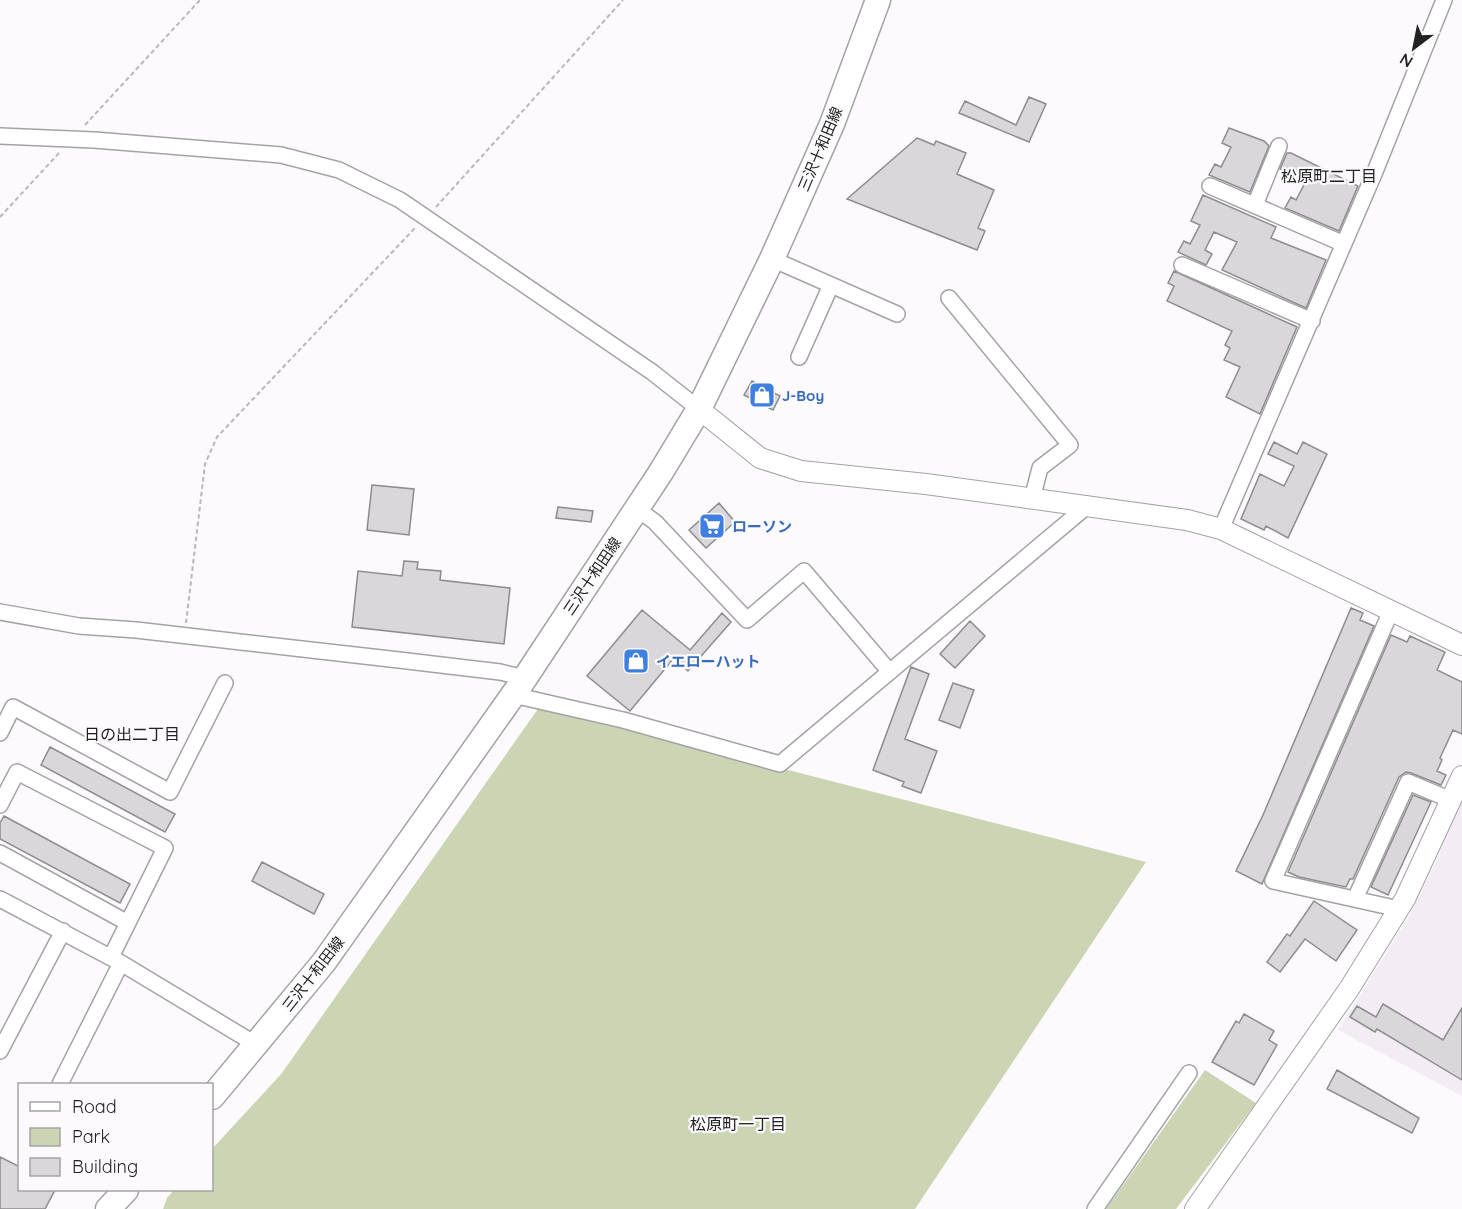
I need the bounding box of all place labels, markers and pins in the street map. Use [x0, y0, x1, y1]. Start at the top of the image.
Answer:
shop icon: J-Boy [747, 380, 777, 410]
place label: J-Boy [782, 386, 824, 405]
supermarket icon: ローソン [697, 511, 727, 541]
place label: ローソン [732, 517, 792, 536]
shop icon: イエローハット [621, 646, 651, 676]
place label: イエローハット [656, 652, 761, 671]

